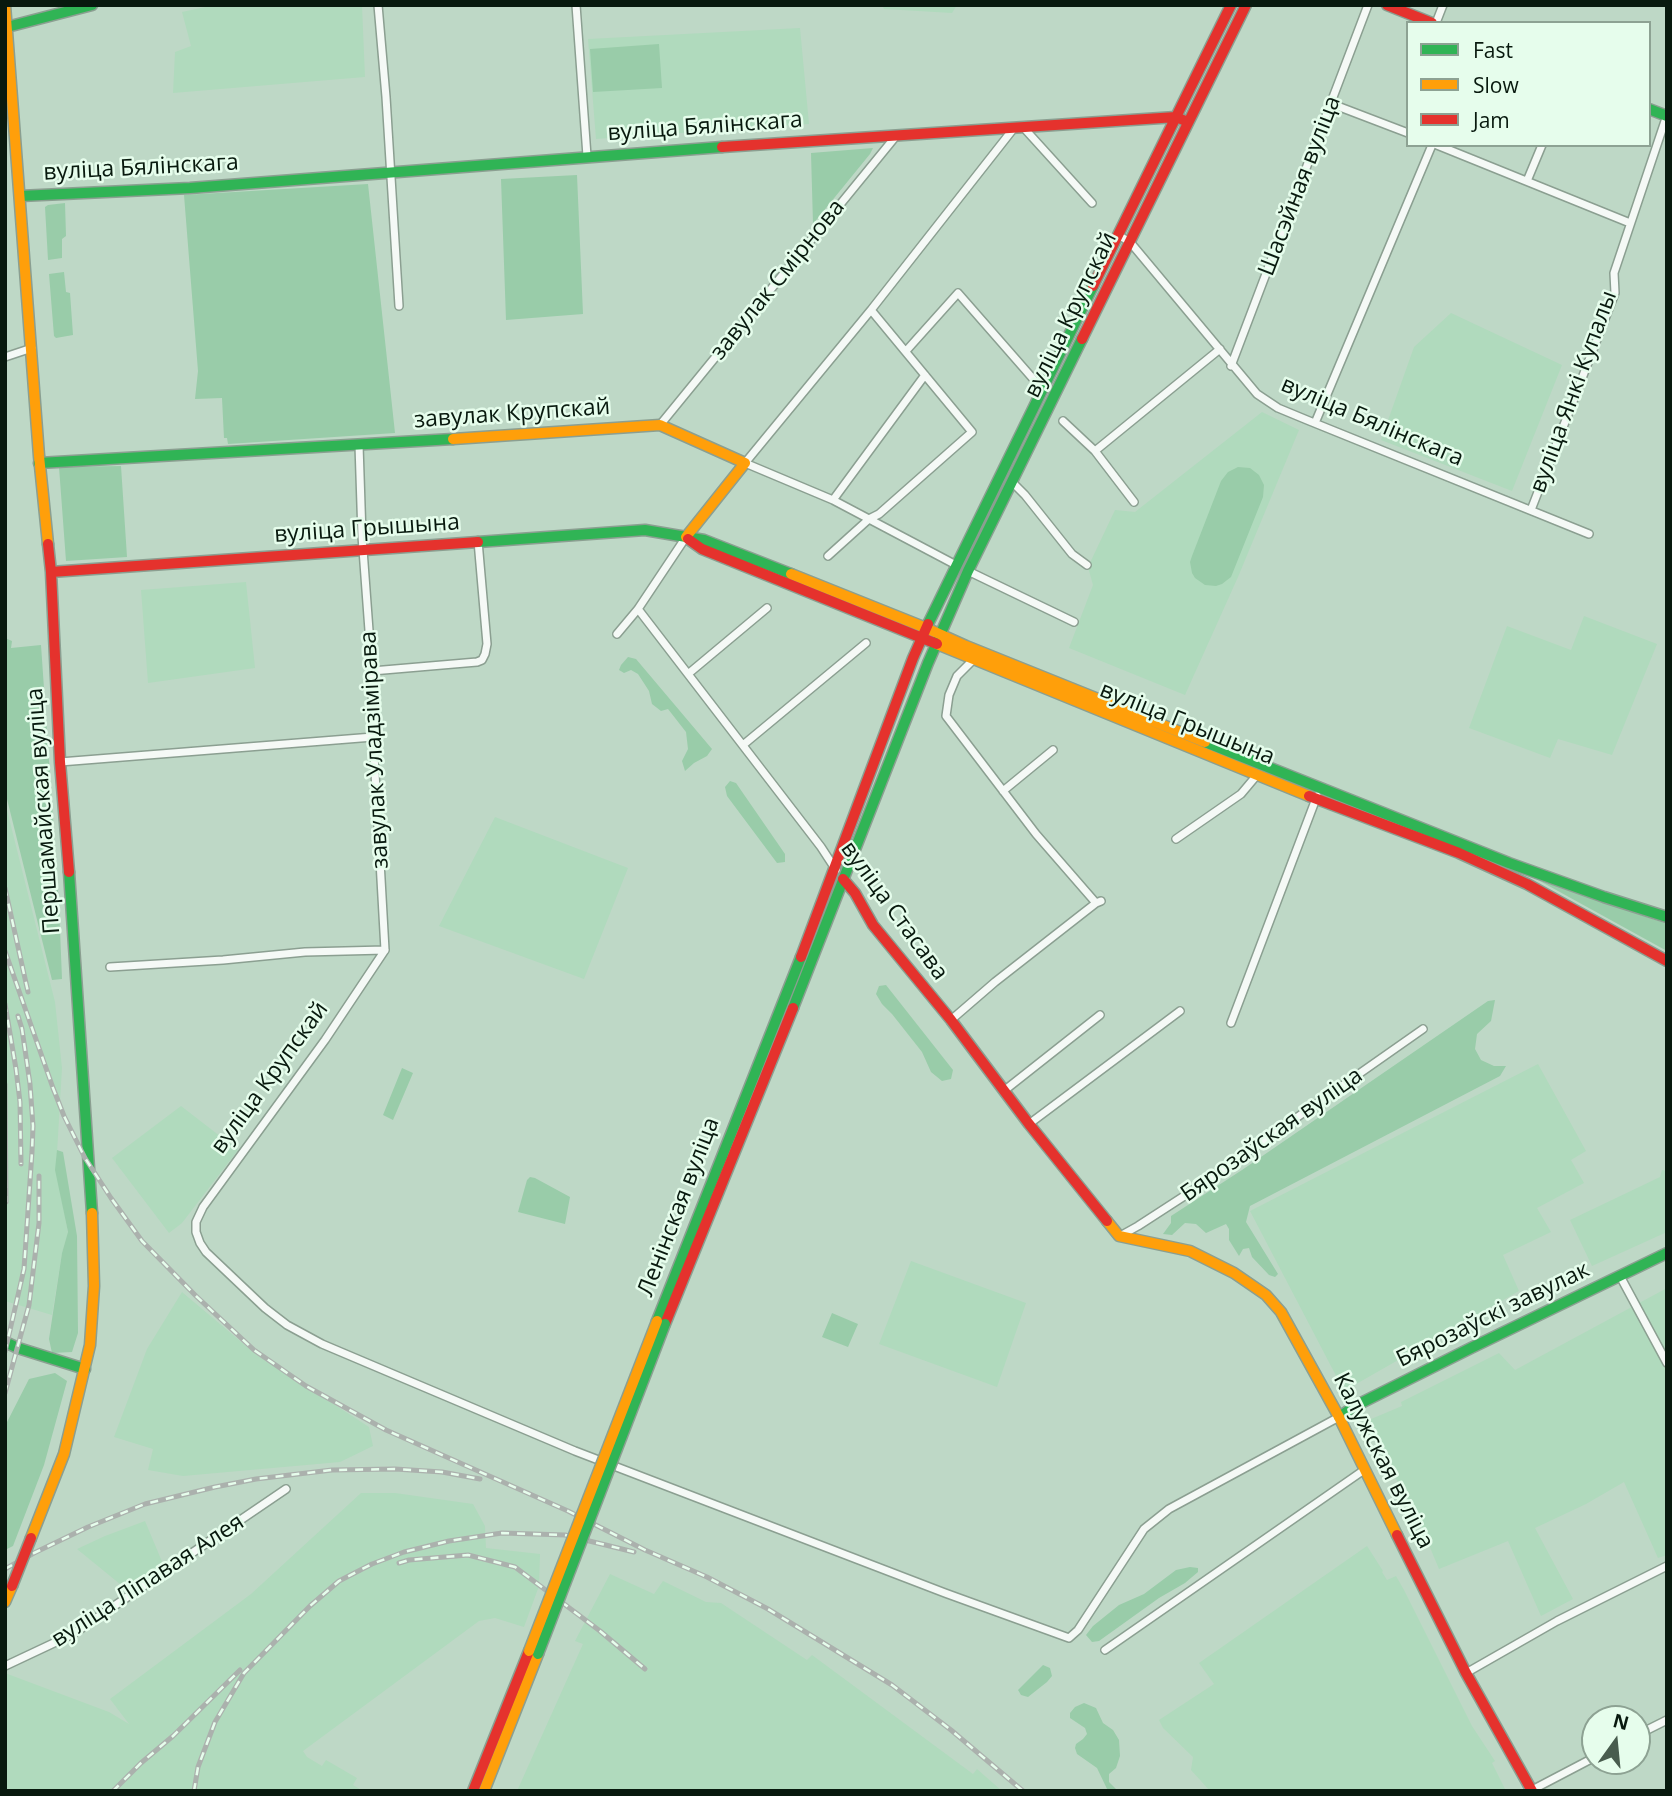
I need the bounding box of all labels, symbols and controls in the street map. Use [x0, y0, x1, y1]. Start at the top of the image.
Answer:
legend [1406, 21, 1651, 147]
text: Fast [1473, 36, 1513, 64]
text: Slow [1473, 71, 1519, 99]
street label: Шасэйная вуліца [1253, 92, 1347, 280]
street label: вуліца Бялінскага [606, 106, 804, 148]
text: Jam [1473, 106, 1510, 134]
street label: вуліца Бялінскага [43, 149, 239, 187]
street label: завулак Смірнова [705, 194, 851, 366]
street label: вуліца Крупскай [1019, 228, 1123, 402]
street label: вуліца Янкі Купалы [1525, 287, 1623, 497]
street label: вуліца Бялінскага [1277, 371, 1467, 473]
street label: завулак Крупскай [413, 393, 611, 435]
street label: вуліца Грышына [273, 509, 461, 549]
street label: завулак Уладзімірава [355, 630, 395, 870]
street label: вуліца Грышына [1096, 676, 1278, 772]
street label: Першамайская вуліца [22, 687, 66, 935]
street label: вуліца Стасава [834, 836, 954, 986]
street label: вуліца Крупскай [206, 997, 334, 1159]
street label: Бярозаўская вуліца [1176, 1062, 1368, 1208]
street label: Ленінская вуліца [632, 1114, 726, 1300]
street label: Бярозаўскі завулак [1392, 1256, 1594, 1374]
street label: Калужская вуліца [1327, 1368, 1439, 1554]
street label: вуліца Ліпавая Алея [47, 1508, 249, 1654]
north arrow [1581, 1705, 1651, 1775]
text: N [1610, 1707, 1632, 1736]

